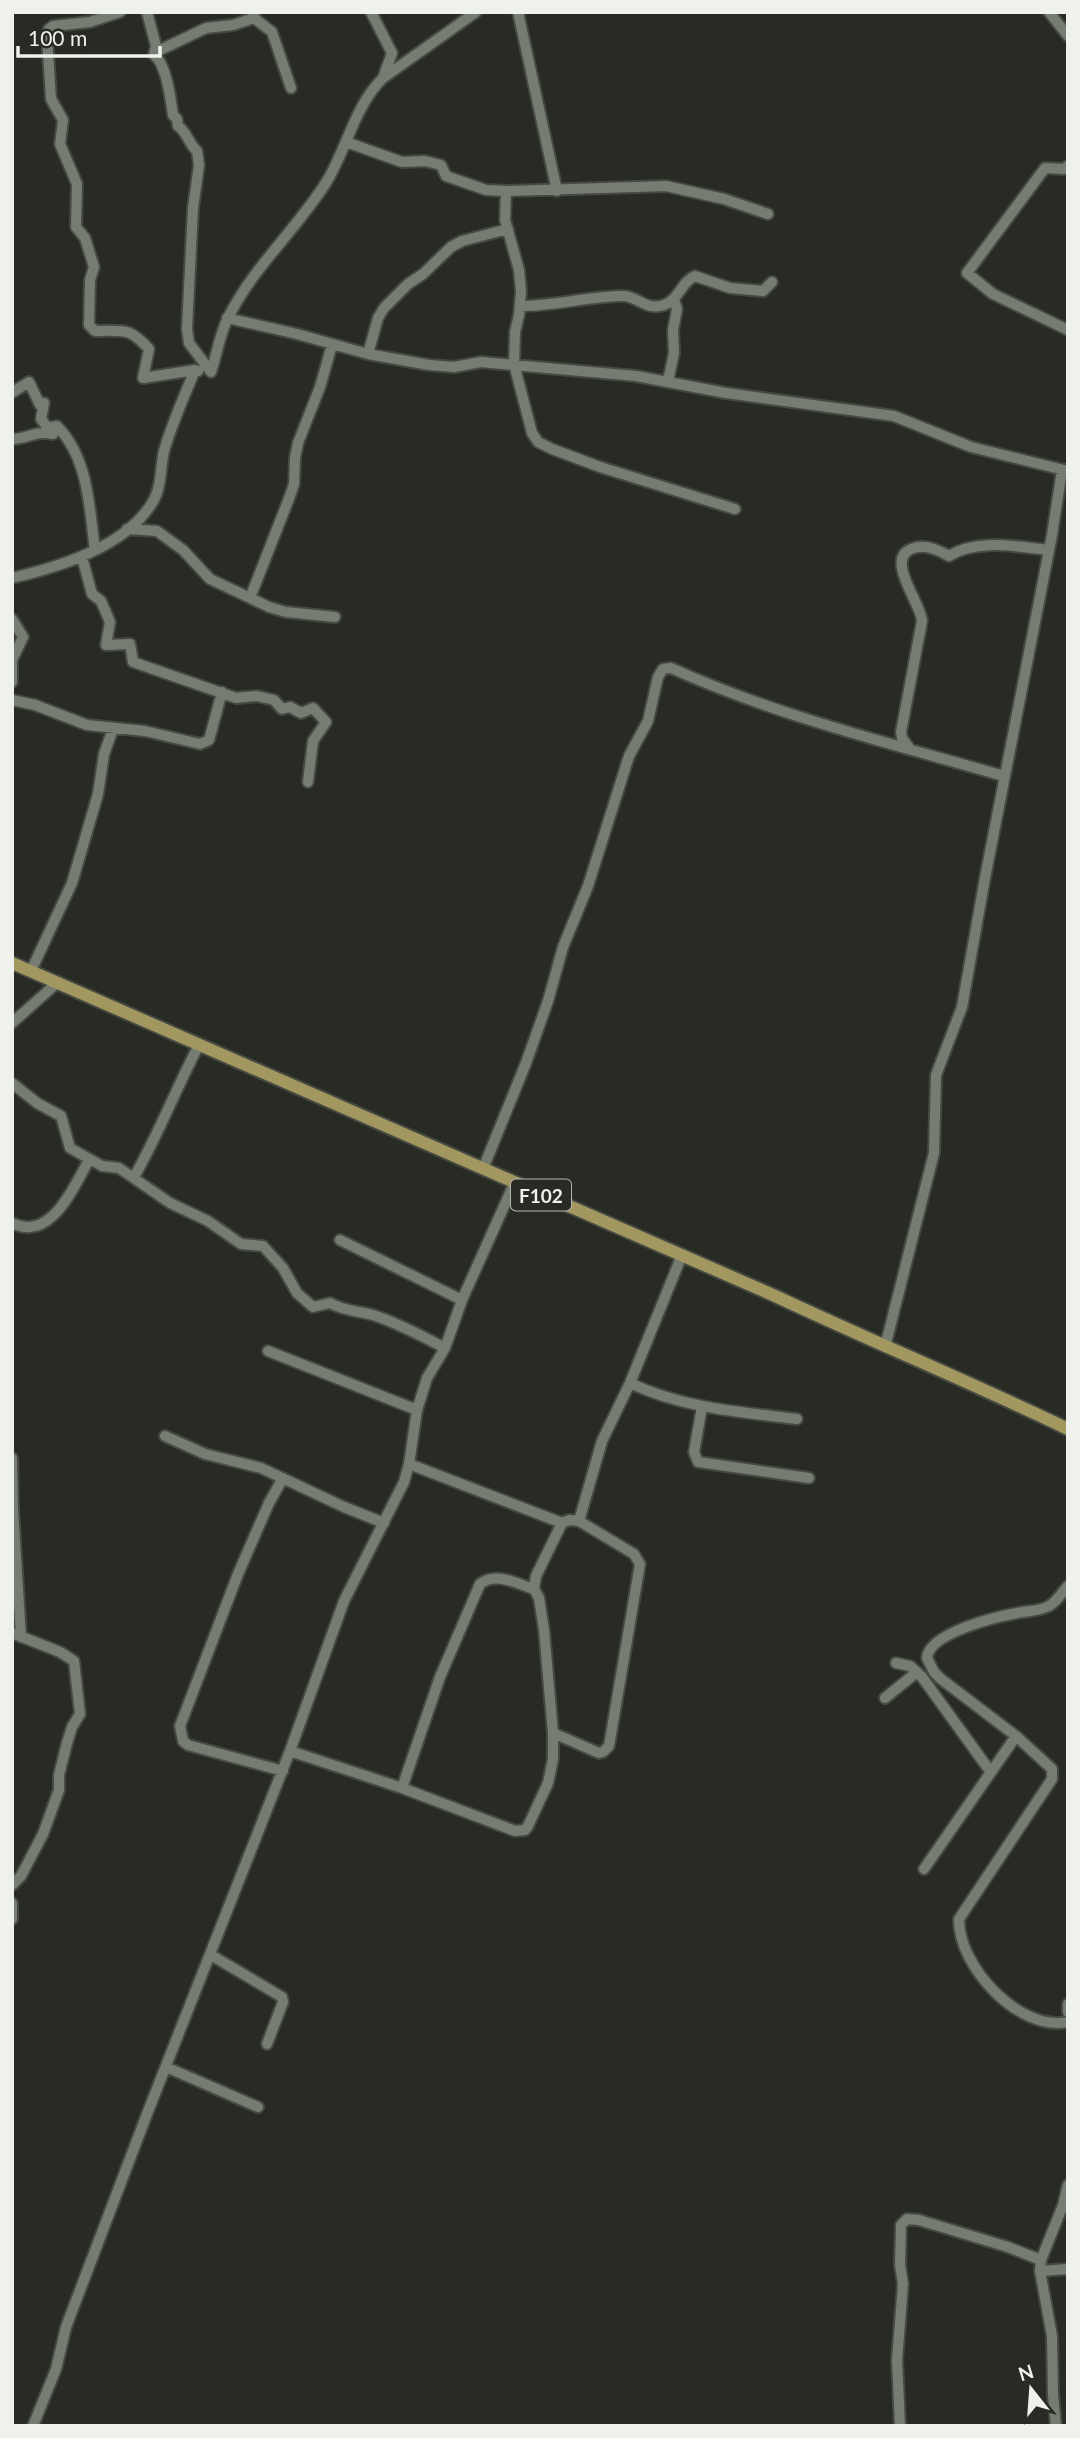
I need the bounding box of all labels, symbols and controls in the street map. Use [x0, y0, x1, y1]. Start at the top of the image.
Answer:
scale bar [18, 14, 159, 58]
text: 100 m [28, 25, 87, 50]
road number: F102 [511, 1180, 571, 1210]
north arrow [996, 2354, 1066, 2424]
text: N [1016, 2359, 1036, 2385]

